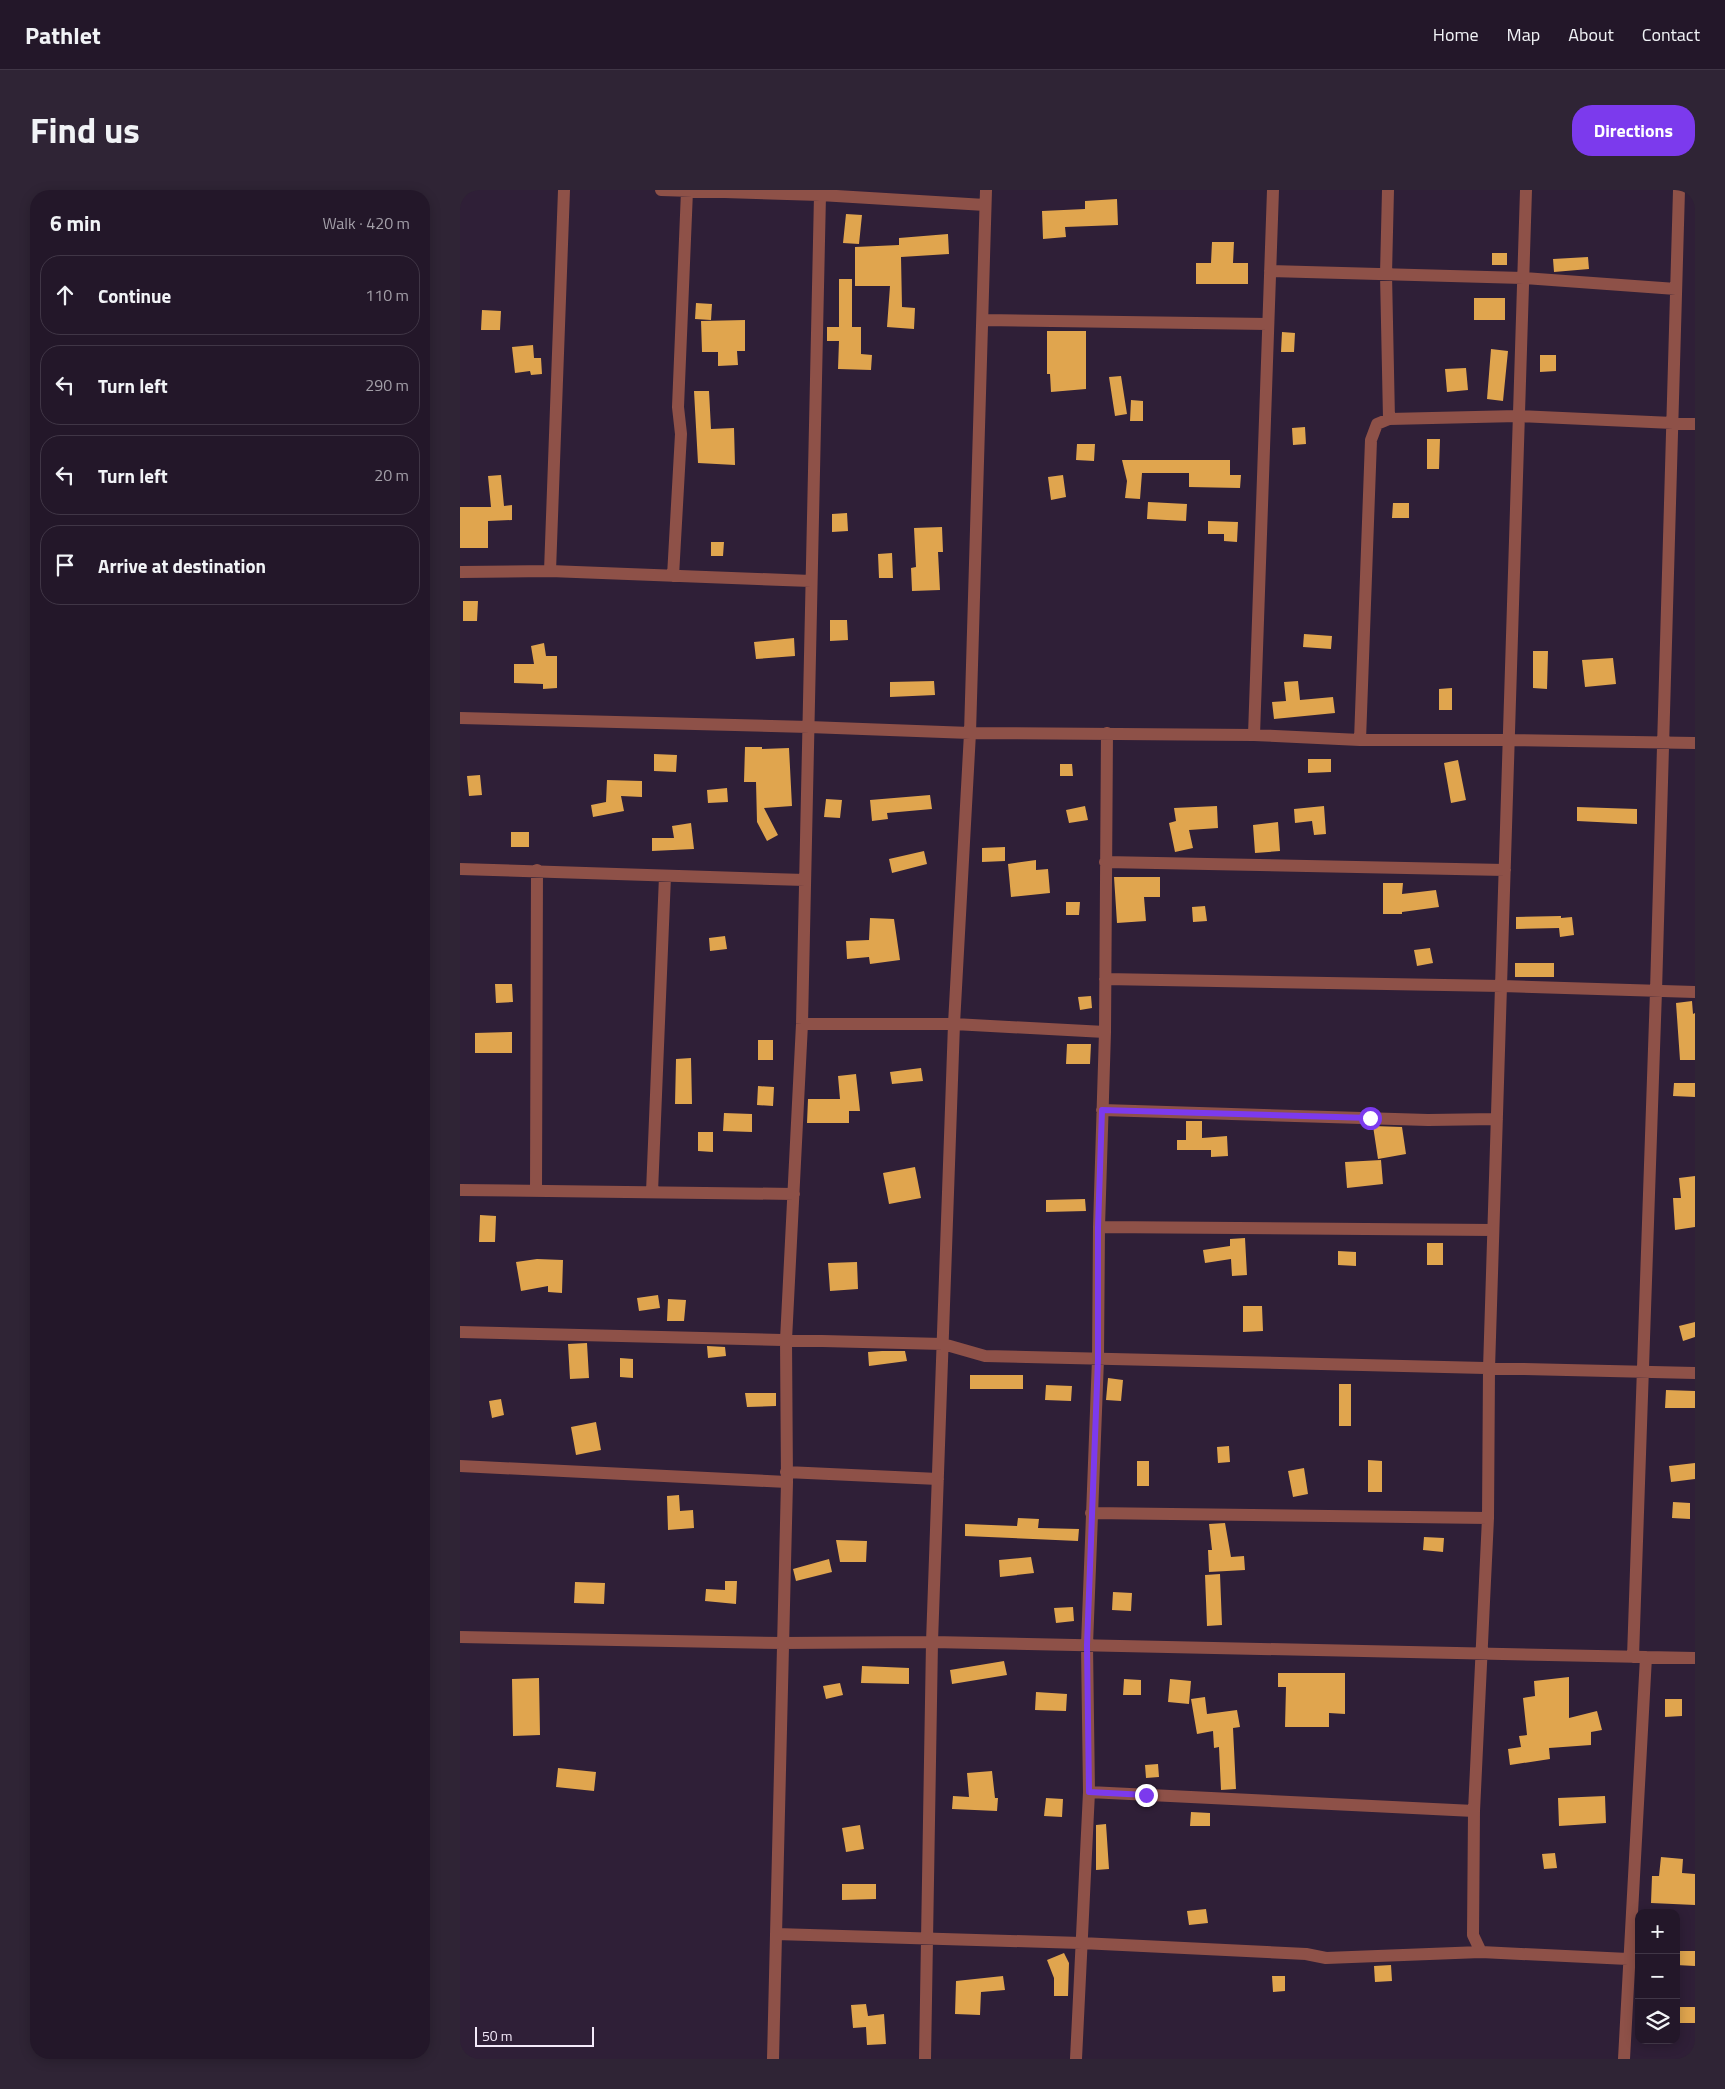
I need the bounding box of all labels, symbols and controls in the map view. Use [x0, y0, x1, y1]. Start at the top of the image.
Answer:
text: Pathlet [25, 17, 101, 53]
text: Home [1433, 21, 1479, 48]
text: Map [1507, 21, 1540, 48]
text: About [1568, 21, 1614, 48]
text: Contact [1642, 21, 1700, 48]
text: Find us [30, 103, 140, 157]
button: Directions [1572, 105, 1695, 156]
text: 6 min [50, 207, 101, 239]
text: Walk · 420 m [322, 211, 410, 235]
icon: ahead [51, 281, 79, 309]
text: Continue [98, 281, 171, 310]
text: 110 m [365, 283, 409, 307]
icon: left [51, 371, 79, 399]
text: Turn left [98, 371, 168, 400]
text: 290 m [365, 373, 409, 397]
icon: left [51, 461, 79, 489]
text: Turn left [98, 461, 168, 490]
text: 20 m [374, 463, 409, 487]
icon: arrive [51, 551, 79, 579]
text: Arrive at destination [98, 551, 266, 580]
route start [1359, 1107, 1382, 1130]
route end [1135, 1784, 1158, 1807]
map controls [1635, 1909, 1680, 2044]
button: + [1635, 1909, 1680, 1954]
button: − [1635, 1954, 1680, 1999]
button: layers [1635, 1999, 1680, 2044]
scale bar [475, 2024, 594, 2047]
text: 50 m [482, 2025, 512, 2046]

